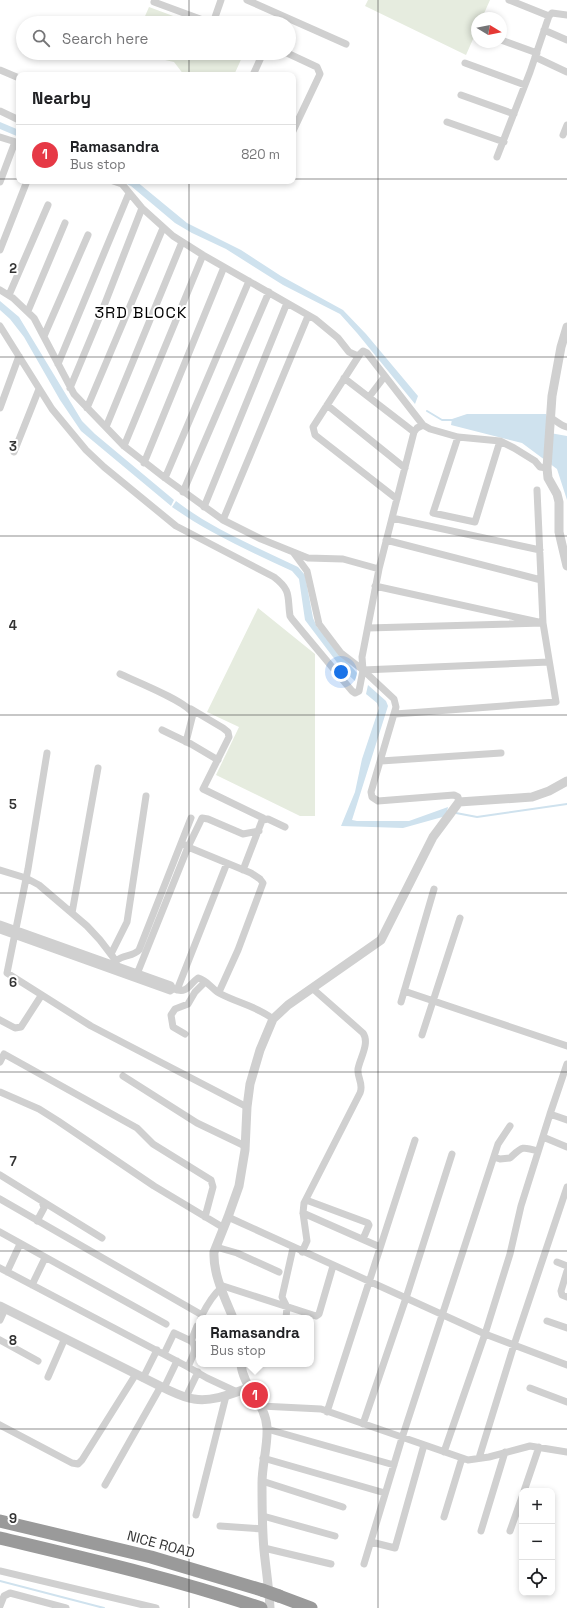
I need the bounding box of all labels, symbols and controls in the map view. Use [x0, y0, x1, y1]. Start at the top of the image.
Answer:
north arrow [471, 12, 507, 48]
search box [16, 16, 296, 60]
icon: search [30, 27, 52, 49]
text: Search here [62, 29, 148, 48]
text: Nearby [32, 87, 91, 109]
text: Ramasandra [70, 137, 159, 156]
text: 1 [42, 146, 48, 163]
text: 820 m [241, 146, 280, 163]
text: Bus stop [70, 156, 126, 173]
text: 2 [9, 260, 17, 277]
district label: 3RD BLOCK [94, 302, 188, 323]
text: 3 [9, 438, 17, 455]
text: 4 [9, 617, 17, 634]
your location [331, 662, 351, 682]
text: 5 [9, 796, 17, 813]
text: 6 [9, 974, 17, 991]
text: 7 [9, 1153, 17, 1170]
popup [196, 1315, 314, 1367]
text: Ramasandra [210, 1323, 300, 1342]
text: 8 [9, 1332, 17, 1349]
text: Bus stop [210, 1342, 266, 1359]
pin: 1 [242, 1380, 268, 1410]
map controls [519, 1488, 555, 1596]
button: + [519, 1488, 555, 1524]
text: 9 [9, 1510, 17, 1527]
button: − [519, 1524, 555, 1560]
street label: NICE ROAD [125, 1526, 197, 1562]
button: locate [519, 1560, 555, 1596]

